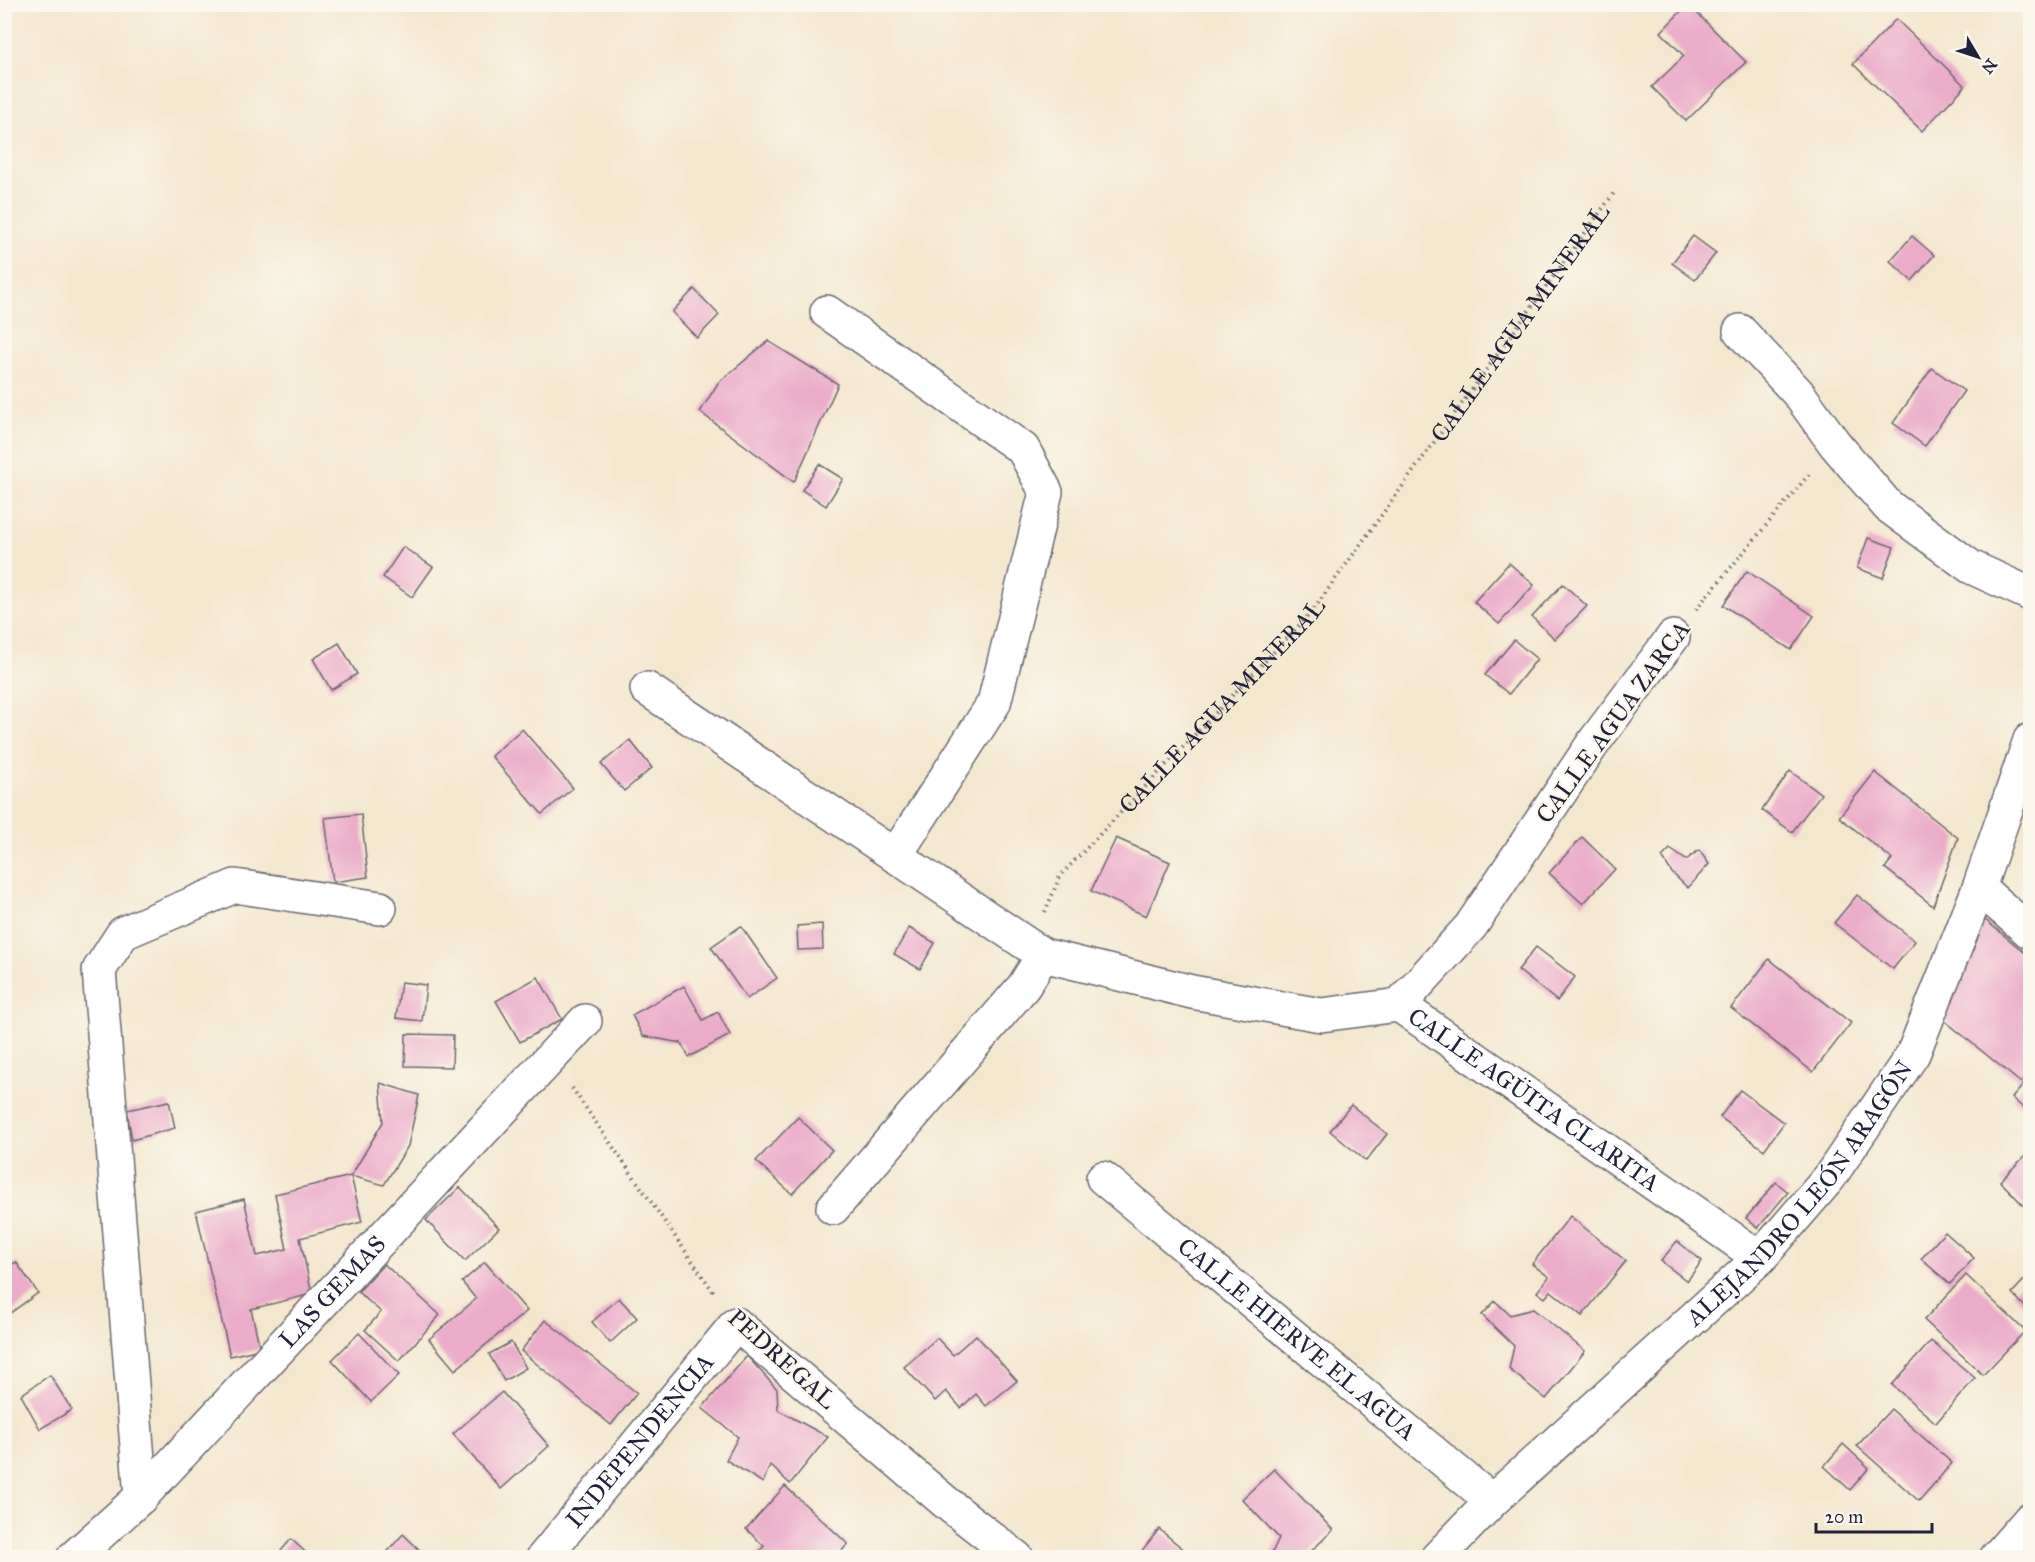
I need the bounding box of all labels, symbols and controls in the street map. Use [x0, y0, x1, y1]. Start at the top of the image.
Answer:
north arrow [1948, 27, 2008, 87]
text: N [1977, 55, 2001, 78]
street label: CALLE AGUA MINERAL [1424, 198, 1616, 448]
street label: CALLE AGUA MINERAL [1113, 592, 1332, 820]
street label: CALLE AGUA ZARCA [1529, 615, 1697, 829]
street label: CALLE AGÜITA CLARITA [1402, 1001, 1666, 1198]
street label: ALEJANDRO LEÓN ARAGÓN [1679, 1055, 1919, 1333]
street label: LAS GEMAS [273, 1229, 392, 1354]
street label: CALLE HIERVE EL AGUA [1172, 1231, 1422, 1447]
street label: PEDREGAL [722, 1303, 842, 1416]
street label: INDEPENDENCIA [559, 1348, 720, 1534]
scale bar [1816, 1496, 1932, 1534]
text: 20 m [1825, 1506, 1863, 1528]

